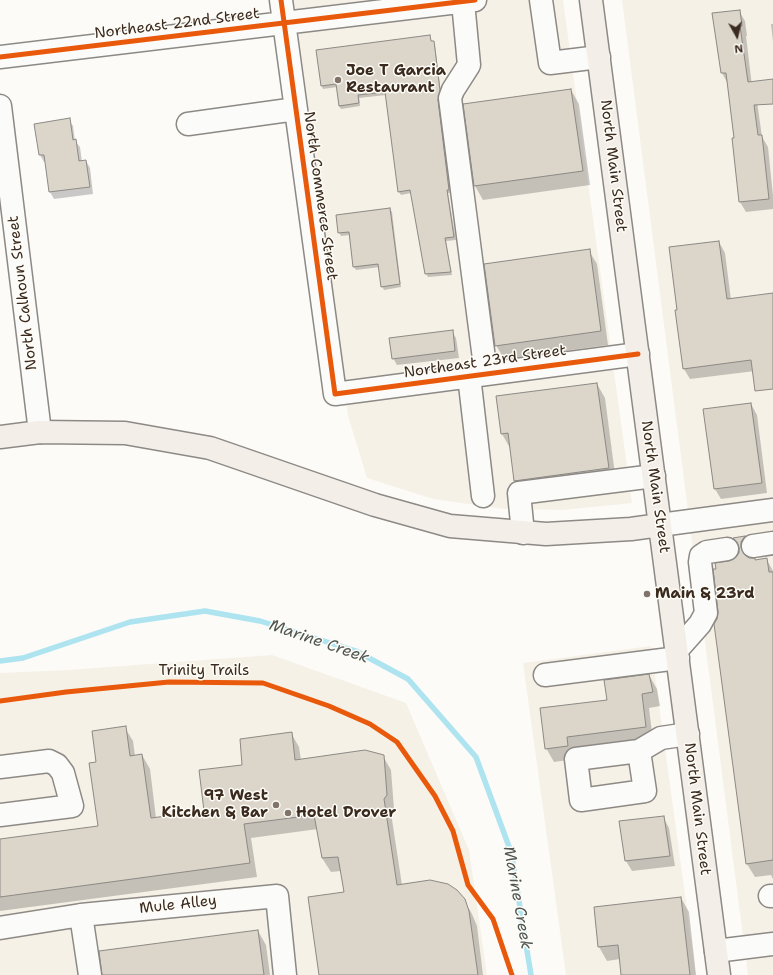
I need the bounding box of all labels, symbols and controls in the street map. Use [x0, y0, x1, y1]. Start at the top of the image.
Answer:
street label: Northeast 22nd Street [93, 5, 261, 43]
north arrow [717, 16, 757, 56]
text: N [733, 40, 744, 56]
place label: Joe T Garcia Restaurant [346, 62, 446, 97]
marker: Joe T Garcia Restaurant [333, 75, 343, 85]
street label: North Main Street [596, 99, 630, 233]
street label: North Commerce Street [299, 110, 341, 282]
street label: North Calhoun Street [5, 215, 41, 371]
street label: Northeast 23rd Street [403, 342, 567, 382]
street label: North Main Street [637, 420, 673, 554]
place label: Main & 23rd [655, 585, 755, 603]
marker: Main & 23rd [642, 589, 652, 599]
water label: Marine Creek [267, 616, 371, 668]
street label: Trinity Trails [158, 662, 250, 680]
street label: North Main Street [680, 742, 714, 876]
place label: 97 West Kitchen & Bar [161, 787, 268, 822]
marker: 97 West Kitchen & Bar [271, 800, 281, 810]
place label: Hotel Drover [296, 804, 396, 822]
marker: Hotel Drover [283, 808, 293, 818]
water label: Marine Creek [498, 845, 536, 951]
street label: Mule Alley [138, 892, 218, 918]

